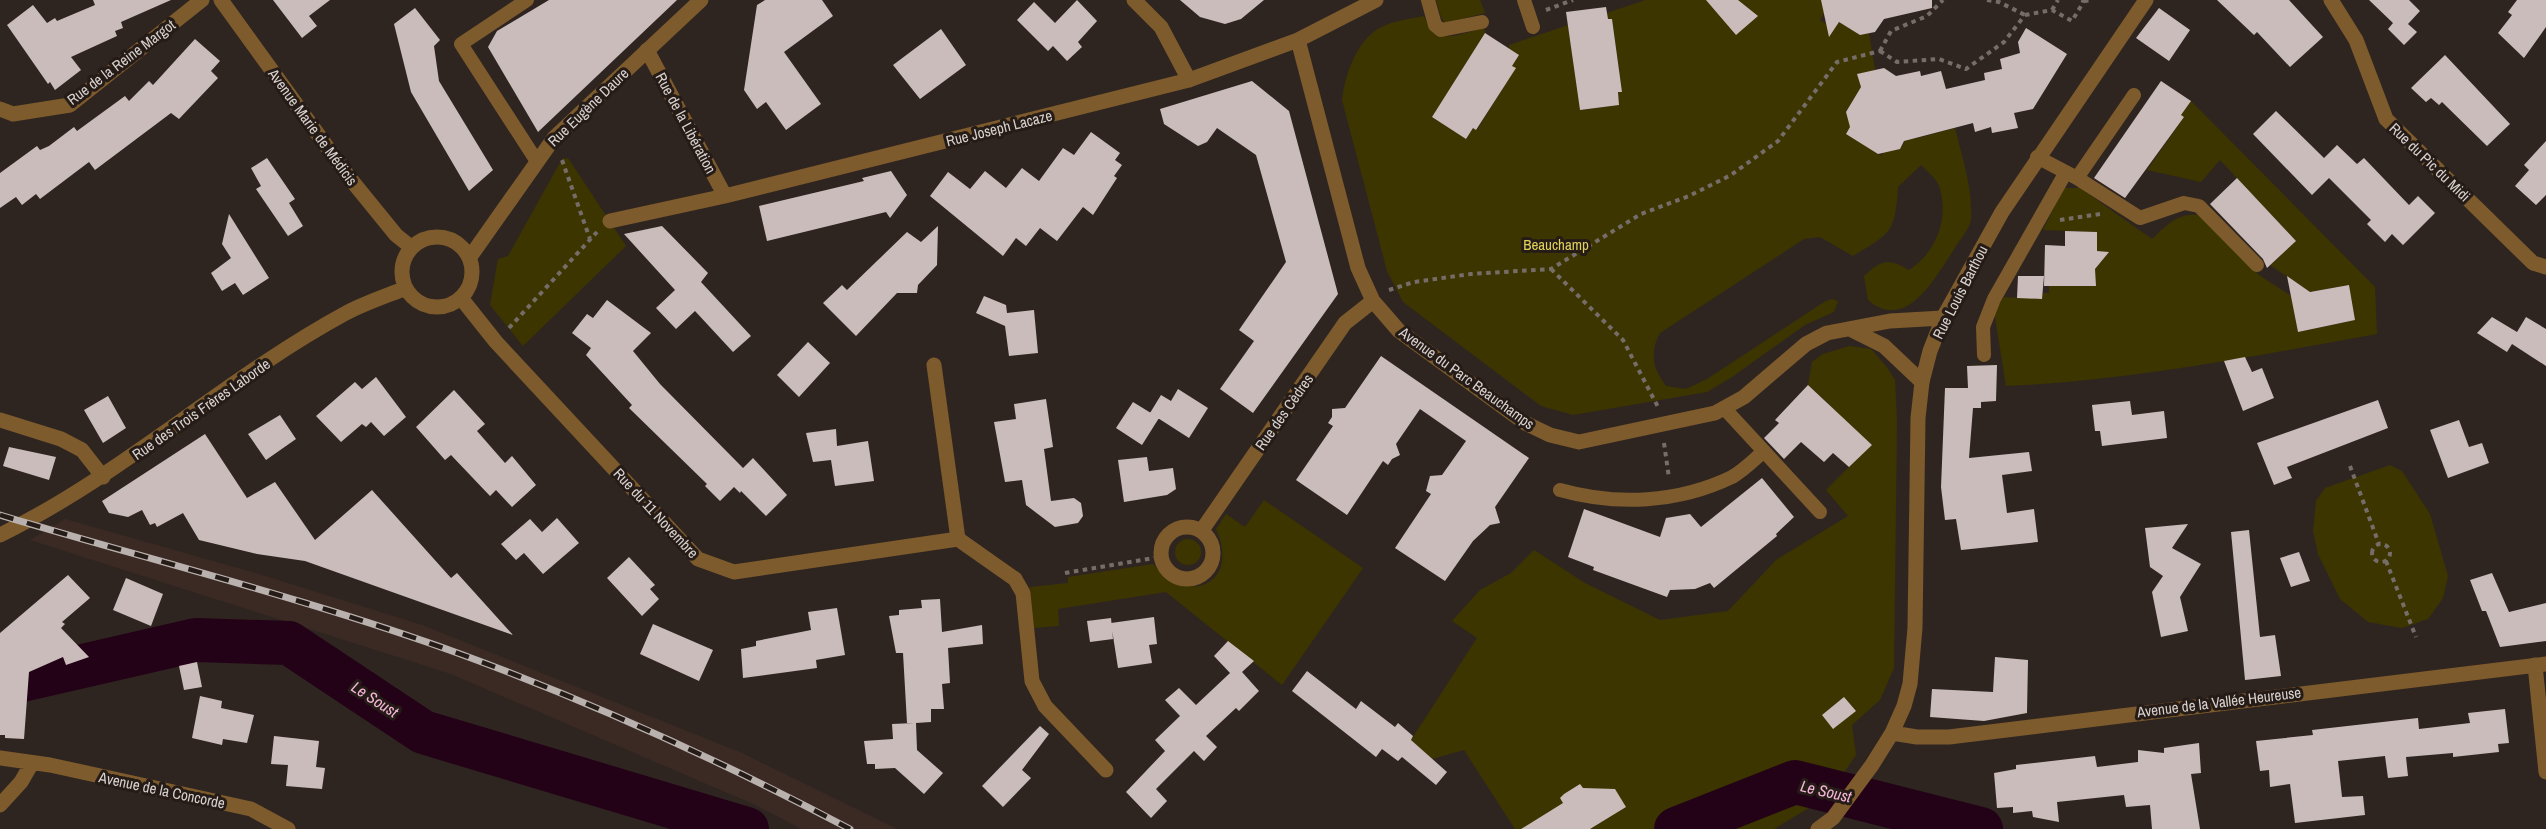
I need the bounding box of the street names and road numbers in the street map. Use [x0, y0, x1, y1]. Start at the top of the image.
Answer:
street label: Rue de la Reine Margot [63, 14, 180, 110]
street label: Avenue Marie de Médicis [263, 63, 363, 190]
street label: Rue Eugène Daure [543, 63, 633, 151]
street label: Rue de la Libération [651, 69, 721, 177]
street label: Rue Joseph Lacaze [944, 105, 1054, 151]
street label: Rue du Pic du Midi [2385, 118, 2475, 206]
street label: Rue Louis Barthou [1927, 242, 1993, 342]
street label: Avenue du Parc Beauchamps [1394, 321, 1539, 434]
street label: Rue des Trois Frères Laborde [128, 353, 274, 465]
street label: Rue des Cèdres [1250, 370, 1318, 454]
street label: Rue du 11 Novembre [609, 463, 703, 563]
street label: Avenue de la Vallée Heureuse [2135, 682, 2302, 723]
street label: Avenue de la Concorde [96, 766, 227, 814]

